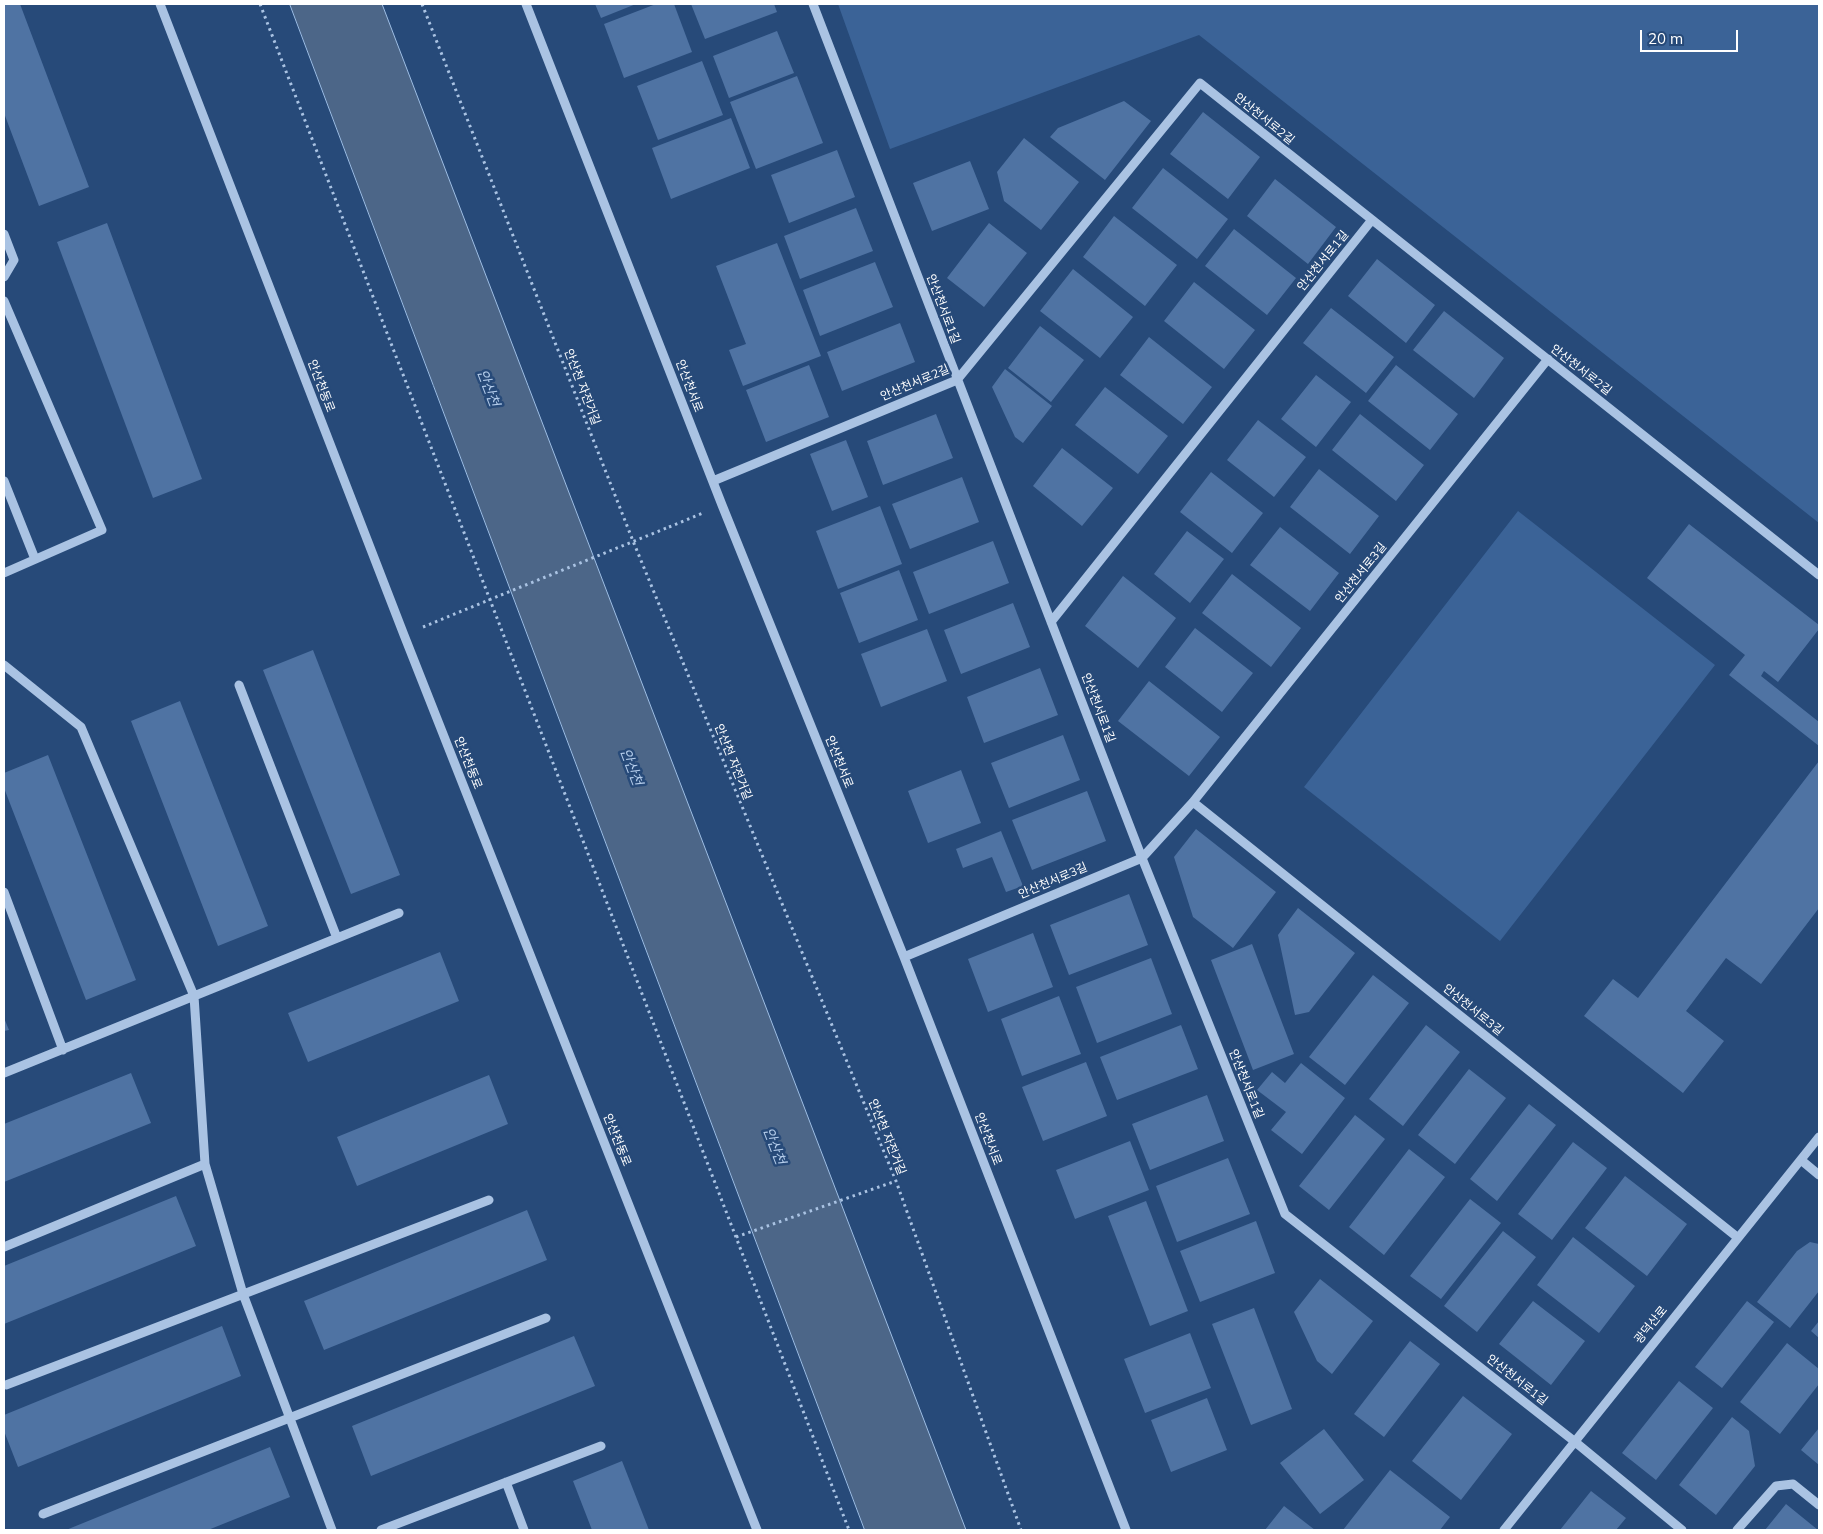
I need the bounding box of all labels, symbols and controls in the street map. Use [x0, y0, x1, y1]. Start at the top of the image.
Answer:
scale bar [1643, 20, 1740, 52]
text: 20 m [1648, 29, 1683, 48]
street label: 안산천서로2길 [1231, 90, 1297, 148]
street label: 안산천서로1길 [1294, 228, 1352, 294]
street label: 안산천서로1길 [923, 272, 963, 346]
street label: 안산천서로2길 [1548, 342, 1614, 398]
street label: 안산천 자전거길 [561, 347, 603, 427]
street label: 안산천동로 [304, 358, 338, 414]
street label: 안산천서로 [672, 358, 706, 414]
street label: 안산천서로2길 [878, 362, 952, 404]
water label: 안산천 [473, 367, 503, 409]
street label: 안산천서로3길 [1332, 540, 1390, 606]
street label: 안산천서로1길 [1078, 671, 1118, 745]
street label: 안산천 자전거길 [711, 722, 755, 802]
street label: 안산천서로 [822, 734, 856, 790]
street label: 안산천동로 [451, 735, 485, 791]
water label: 안산천 [616, 746, 646, 788]
street label: 안산천서로3길 [1016, 860, 1090, 902]
street label: 안산천서로3길 [1440, 981, 1506, 1039]
street label: 안산천서로1길 [1226, 1047, 1266, 1121]
street label: 안산천 자전거길 [865, 1097, 909, 1177]
street label: 안산천서로 [971, 1111, 1005, 1167]
street label: 안산천동로 [600, 1112, 634, 1168]
water label: 안산천 [759, 1125, 789, 1167]
street label: 광덕산로 [1632, 1303, 1670, 1347]
street label: 안산천서로1길 [1484, 1352, 1550, 1408]

